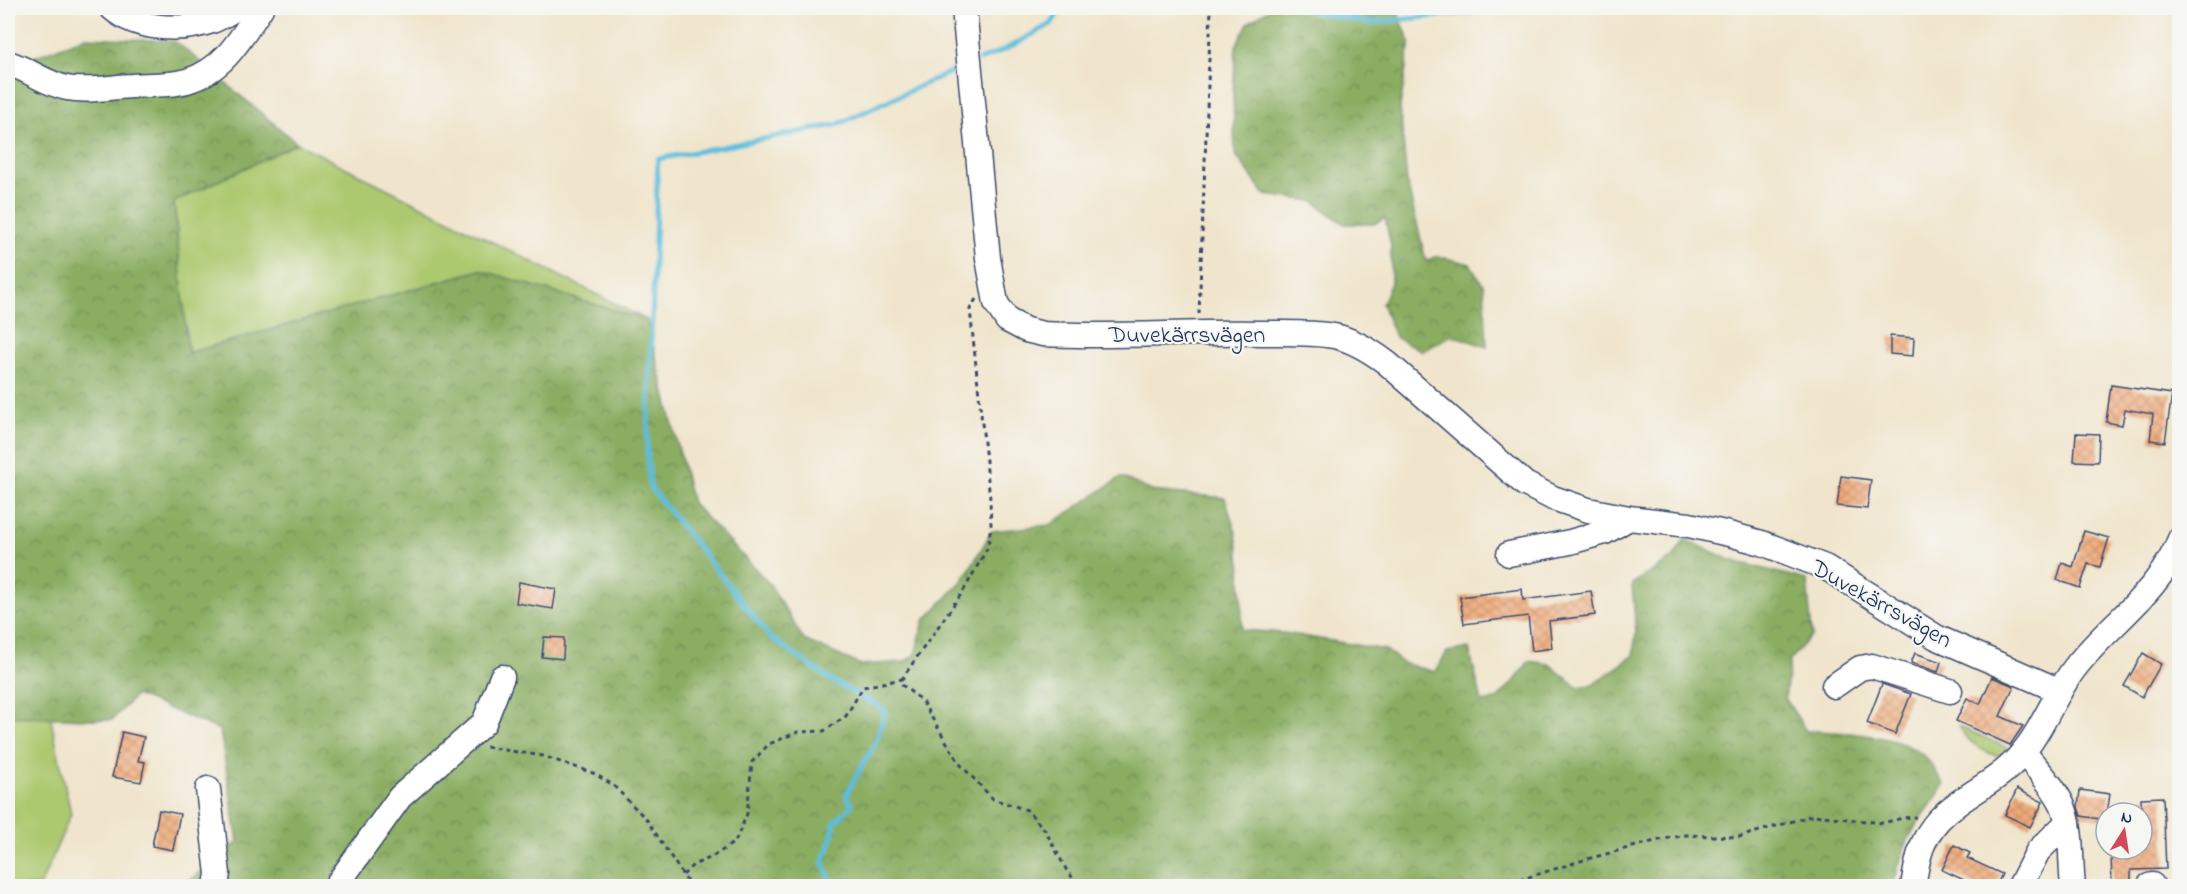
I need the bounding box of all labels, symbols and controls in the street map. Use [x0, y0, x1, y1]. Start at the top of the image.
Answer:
street label: Duvekärrsvägen [1108, 319, 1265, 354]
street label: Duvekärrsvägen [1803, 551, 1958, 658]
north arrow [2094, 801, 2154, 861]
text: N [2119, 805, 2135, 831]

